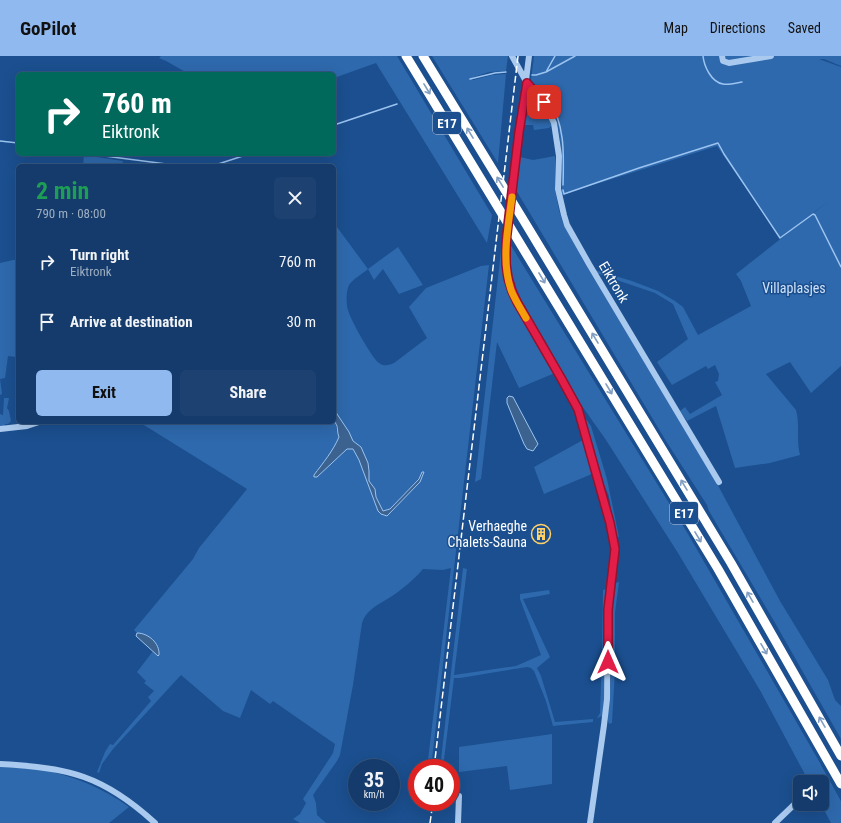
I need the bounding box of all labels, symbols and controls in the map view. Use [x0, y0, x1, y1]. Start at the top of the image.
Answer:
text: GoPilot [20, 17, 76, 40]
text: Map [664, 20, 688, 36]
text: Directions [710, 20, 766, 36]
text: Saved [788, 20, 821, 36]
one-way arrow [423, 83, 431, 95]
pin [527, 85, 561, 119]
text: 760 m [102, 87, 172, 120]
icon: right [36, 88, 88, 140]
icon: arrive [533, 91, 555, 113]
road number: E17 [433, 112, 461, 134]
text: Eiktronk [102, 121, 160, 142]
one-way arrow [466, 127, 474, 139]
text: 2 min [36, 177, 89, 205]
button: close [274, 177, 316, 219]
one-way arrow [496, 177, 504, 188]
text: 790 m · 08:00 [36, 206, 106, 221]
text: Turn right [70, 246, 129, 264]
icon: right [36, 251, 58, 273]
text: 760 m [279, 253, 316, 271]
street label: Eiktronk [596, 259, 633, 306]
text: Eiktronk [70, 264, 112, 279]
one-way arrow [538, 272, 546, 284]
park label: Villaplasjes [762, 280, 826, 296]
icon: arrive [36, 311, 58, 333]
text: Arrive at destination [70, 313, 193, 331]
text: 30 m [286, 313, 316, 331]
one-way arrow [590, 332, 598, 344]
button: Exit [36, 370, 172, 416]
button: Share [180, 370, 316, 416]
one-way arrow [606, 383, 614, 395]
one-way arrow [679, 479, 687, 491]
road number: E17 [670, 502, 698, 524]
place label: Verhaeghe Chalets-Sauna [448, 518, 527, 550]
building icon: Verhaeghe Chalets-Sauna [530, 523, 552, 545]
one-way arrow [694, 531, 703, 542]
one-way arrow [746, 591, 753, 603]
position arrow [587, 641, 629, 683]
one-way arrow [760, 643, 768, 655]
one-way arrow [817, 716, 825, 728]
speed limit sign: 40 [408, 759, 460, 811]
text: 35 [364, 768, 384, 792]
map controls [793, 775, 829, 811]
button: sound [793, 775, 829, 811]
text: km/h [364, 789, 384, 800]

